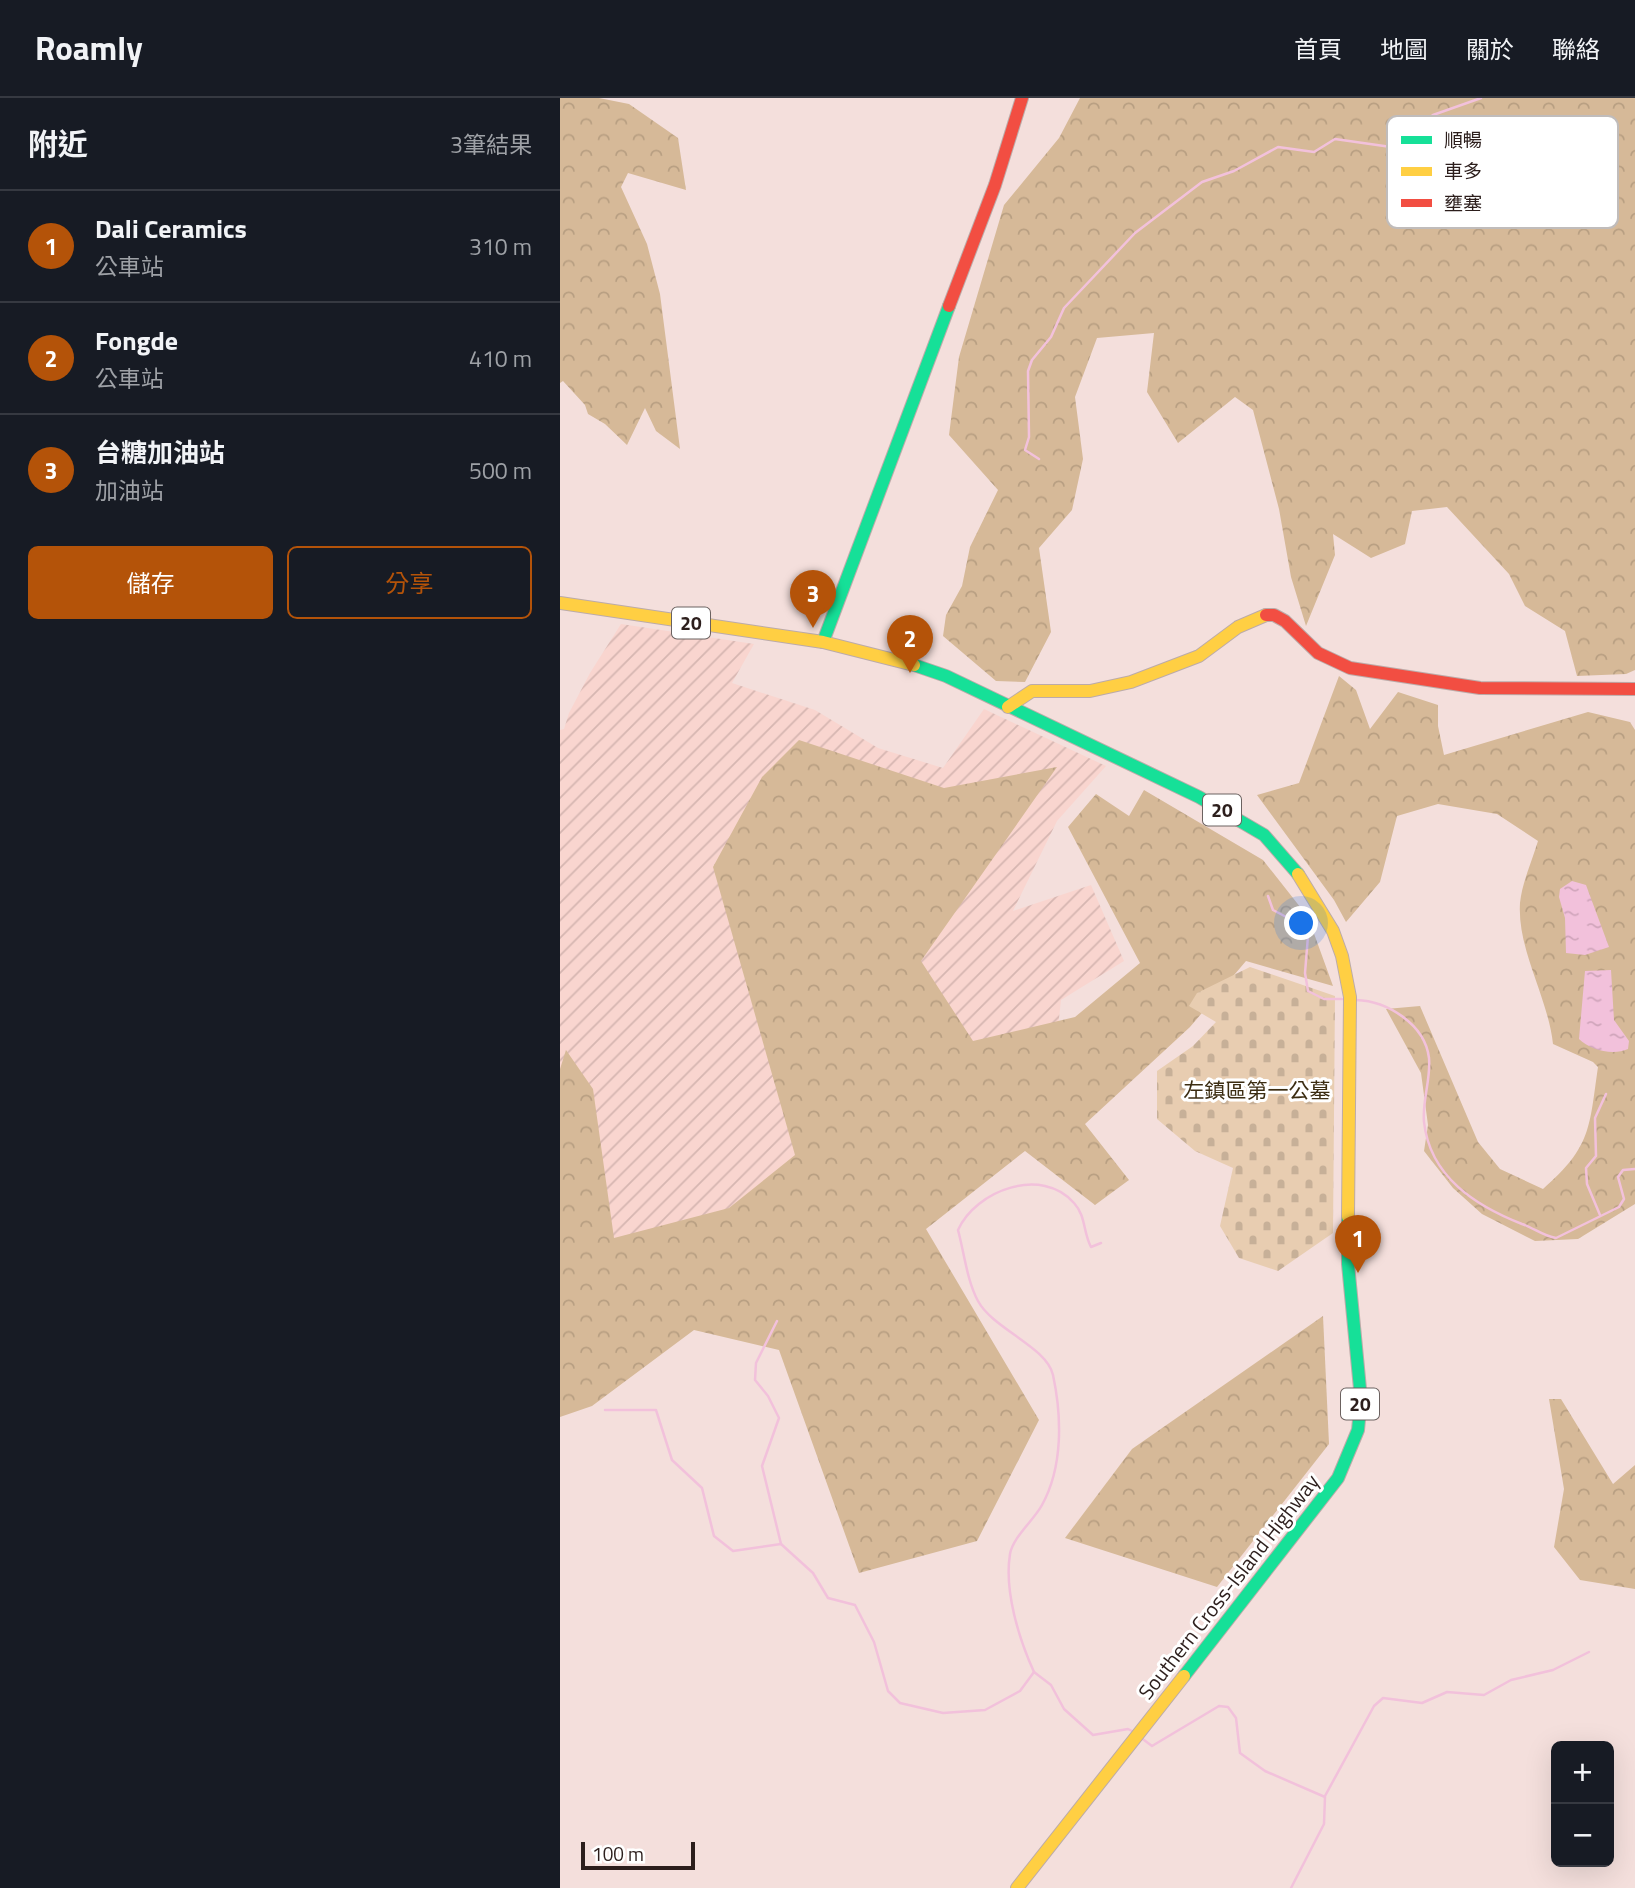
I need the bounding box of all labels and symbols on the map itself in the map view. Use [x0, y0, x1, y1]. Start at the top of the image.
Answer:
legend [1387, 116, 1618, 228]
text: 順暢 [1444, 125, 1482, 154]
text: 車多 [1444, 156, 1482, 185]
text: 壅塞 [1444, 188, 1482, 217]
pin: 3 [790, 570, 836, 628]
road number: 20 [672, 608, 710, 638]
pin: 2 [887, 615, 933, 673]
road number: 20 [1203, 794, 1241, 825]
your location [1284, 906, 1318, 940]
park label: 左鎮區第一公墓 [1184, 1074, 1331, 1106]
pin: 1 [1335, 1215, 1381, 1273]
road number: 20 [1341, 1388, 1379, 1420]
street label: Southern Cross-Island Highway [1130, 1467, 1327, 1706]
scale bar [581, 1839, 695, 1871]

